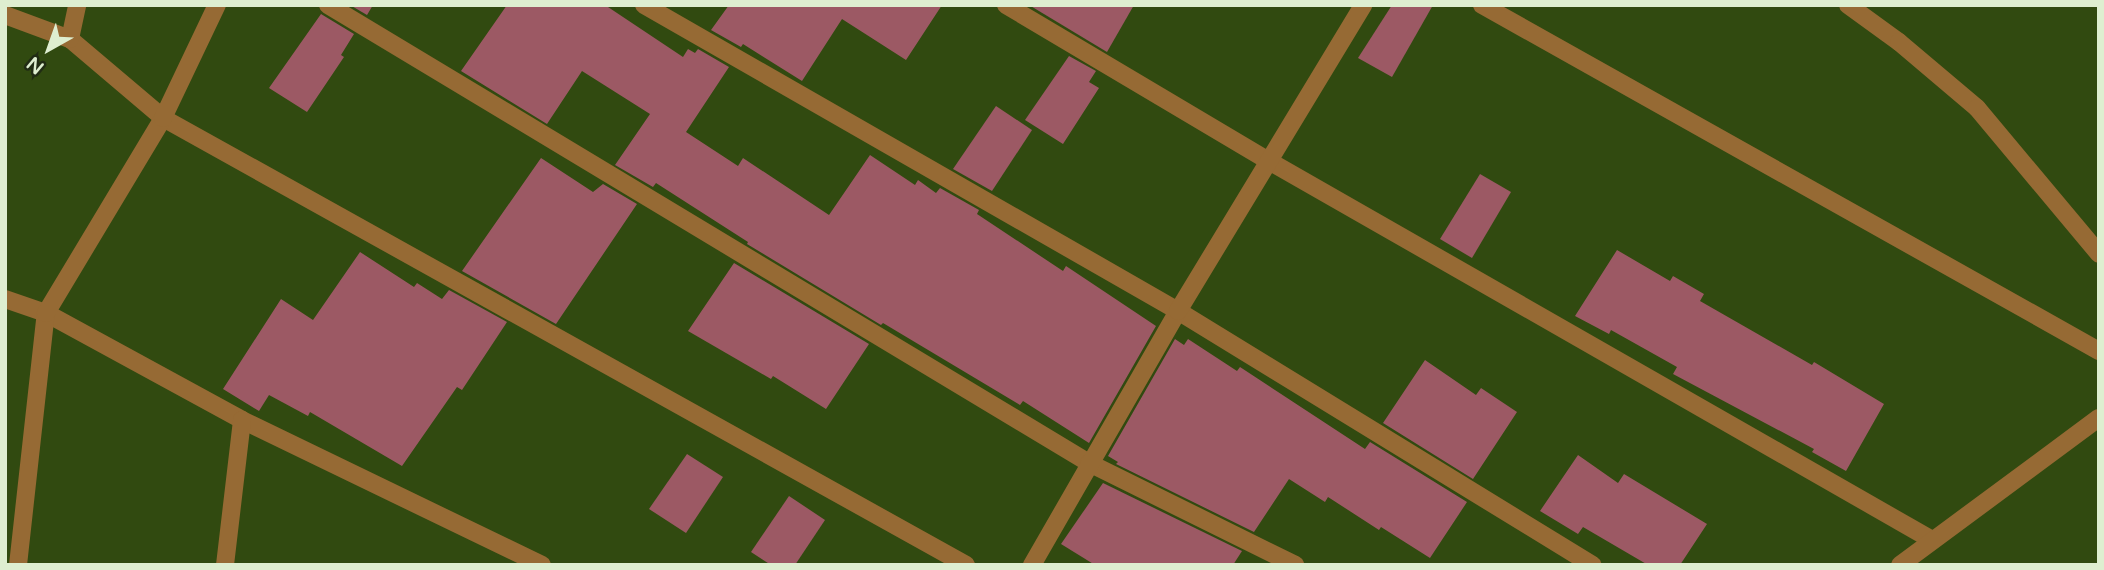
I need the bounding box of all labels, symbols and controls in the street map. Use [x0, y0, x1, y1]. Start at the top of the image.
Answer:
north arrow [14, 14, 84, 84]
text: N [23, 52, 48, 78]

